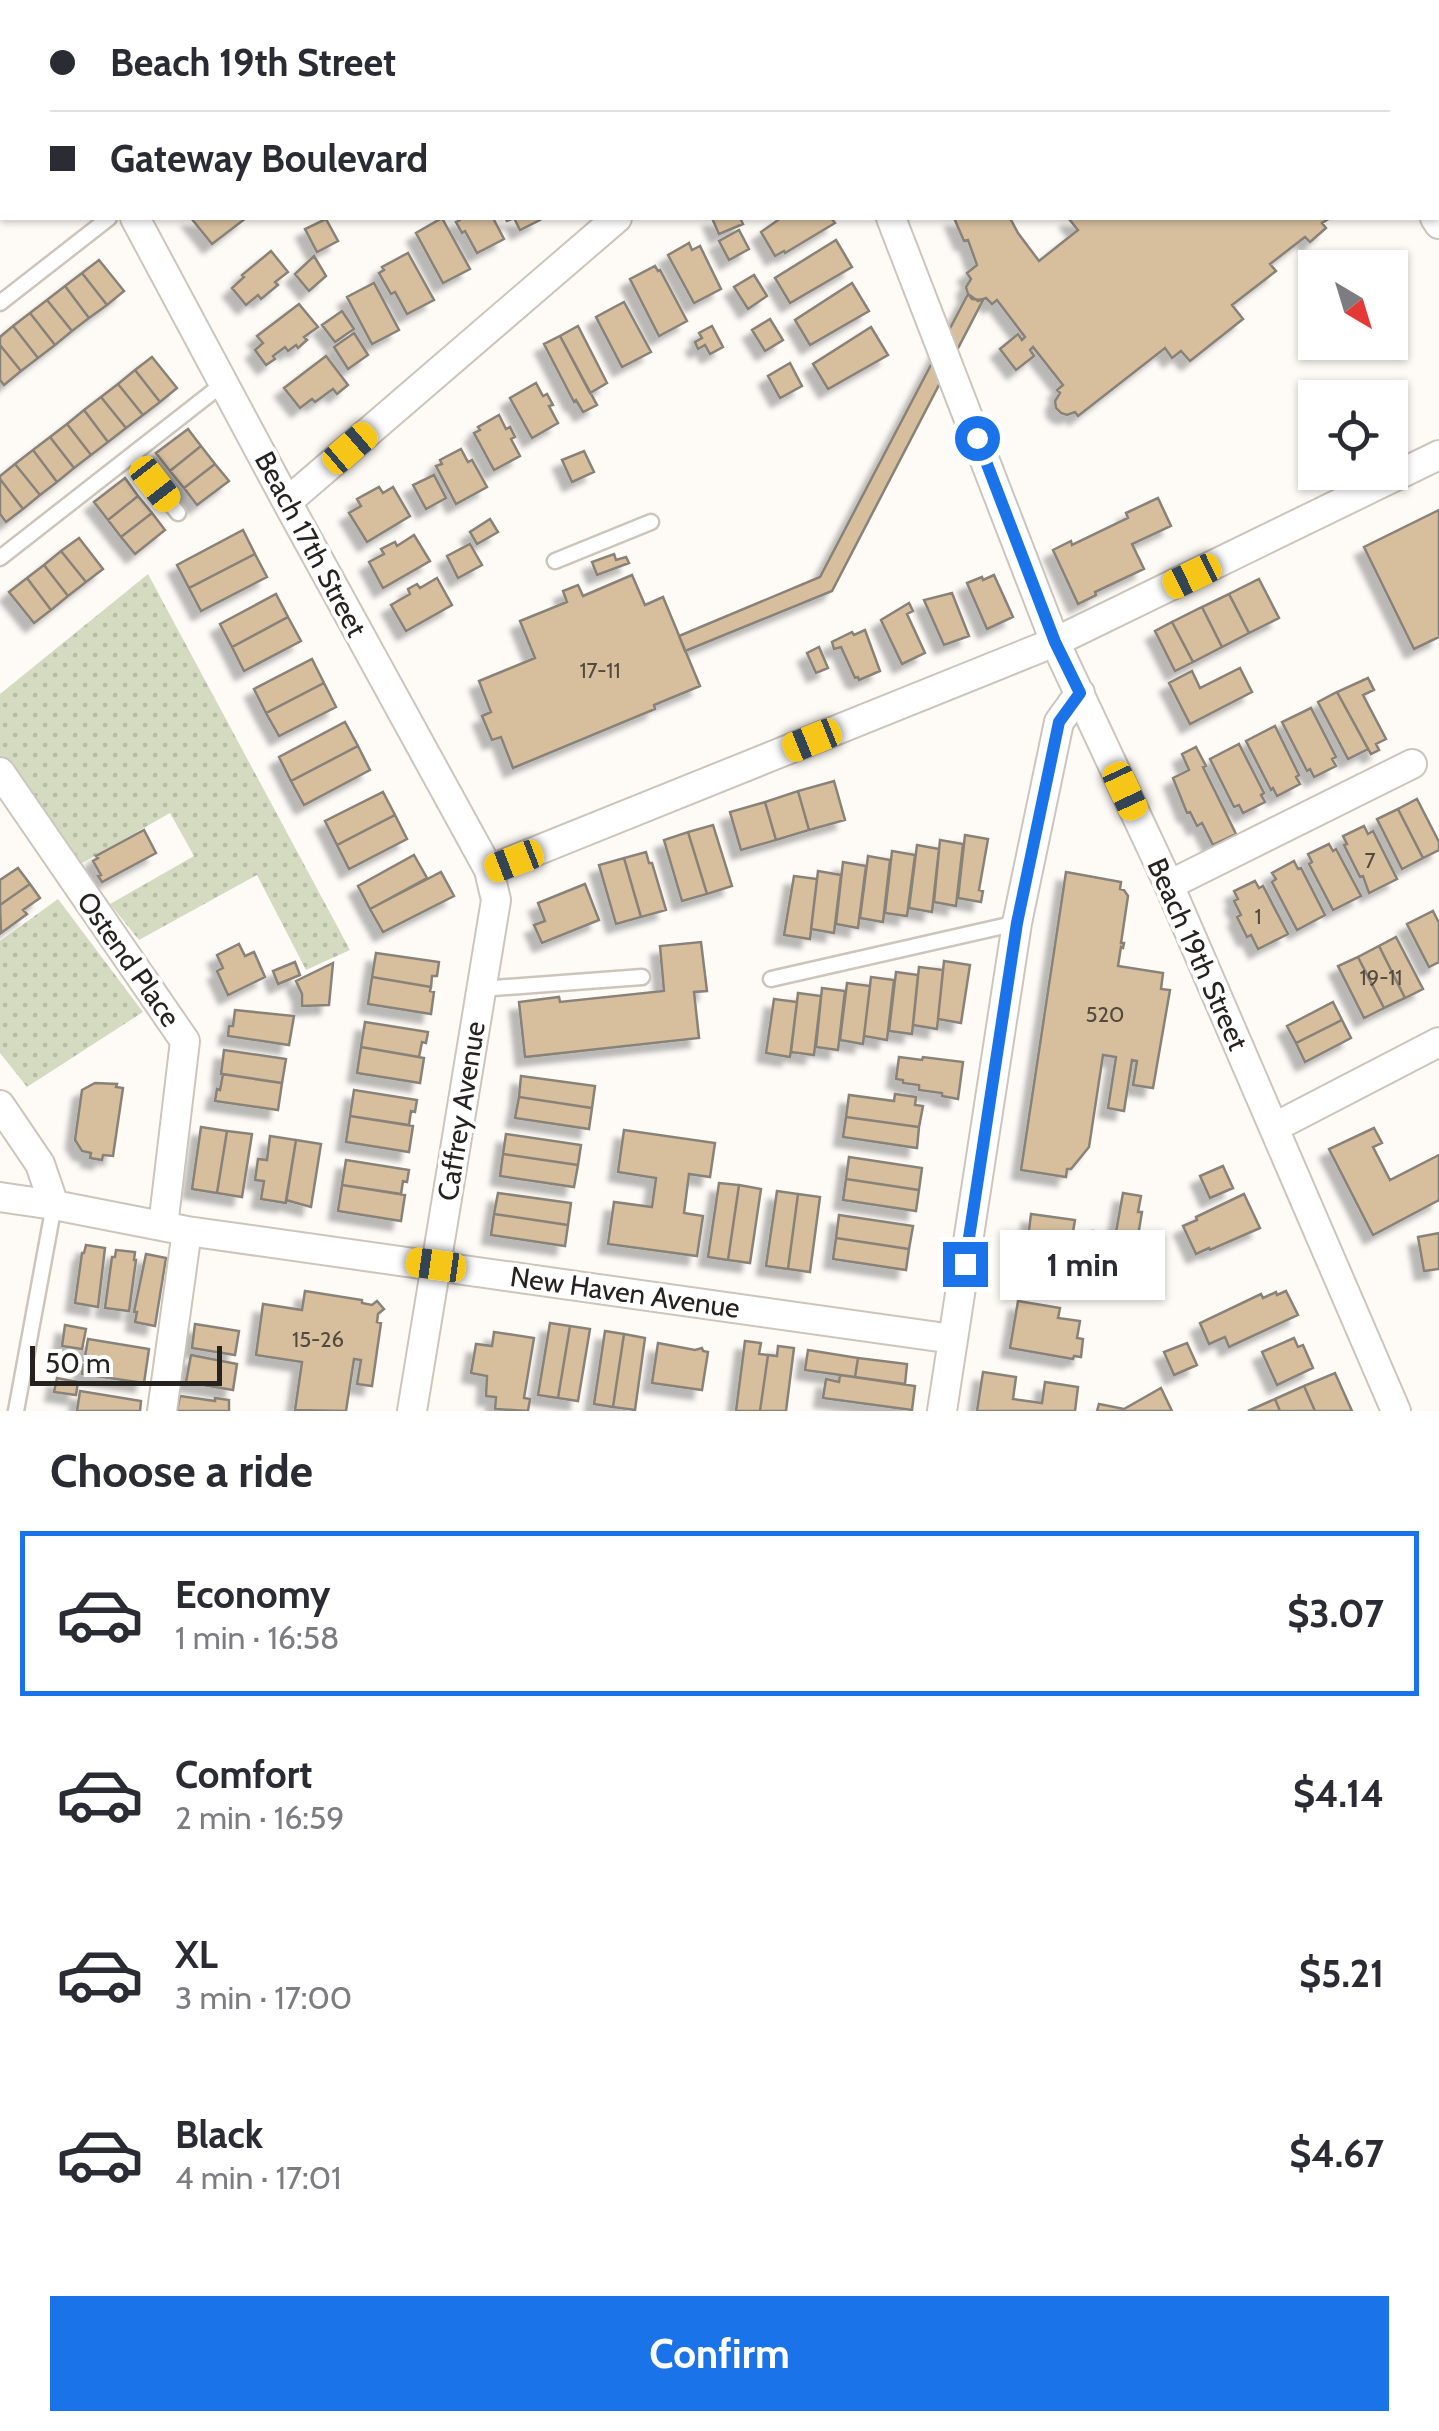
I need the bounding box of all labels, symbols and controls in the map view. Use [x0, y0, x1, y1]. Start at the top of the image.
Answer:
text: Beach 19th Street [110, 39, 396, 86]
text: Gateway Boulevard [110, 135, 428, 182]
north arrow [1298, 250, 1408, 360]
map controls [1298, 250, 1408, 490]
button: locate [1298, 380, 1408, 490]
route start [955, 416, 1000, 461]
car [318, 417, 382, 479]
street label: Beach 17th Street [248, 446, 374, 642]
car [125, 451, 185, 517]
car [1158, 549, 1226, 603]
house number: 17-11 [579, 657, 621, 684]
car [779, 715, 845, 765]
car [1099, 757, 1151, 825]
car [481, 836, 547, 886]
house number: 7 [1364, 847, 1376, 874]
street label: Beach 19th Street [1140, 853, 1256, 1055]
street label: Ostend Place [70, 885, 188, 1033]
house number: 1 [1254, 903, 1262, 930]
house number: 19-11 [1359, 964, 1403, 991]
house number: 520 [1086, 1001, 1124, 1028]
street label: Caffrey Avenue [430, 1019, 492, 1203]
callout: 1 min [1000, 1229, 1165, 1299]
route end [943, 1242, 988, 1287]
text: 1 min [1046, 1245, 1119, 1284]
car [404, 1246, 468, 1284]
street label: New Haven Avenue [508, 1259, 742, 1325]
house number: 15-26 [292, 1326, 344, 1353]
scale bar [30, 1341, 222, 1386]
text: 50 m [45, 1346, 111, 1380]
text: Choose a ride [50, 1444, 313, 1498]
icon: car [55, 1569, 145, 1659]
text: Economy [175, 1571, 330, 1618]
text: $3.07 [1287, 1590, 1384, 1637]
text: 1 min · 16:58 [175, 1618, 339, 1657]
icon: car [55, 1749, 145, 1839]
text: Comfort [175, 1751, 312, 1798]
text: $4.14 [1293, 1770, 1384, 1817]
text: 2 min · 16:59 [175, 1798, 344, 1837]
icon: car [55, 1929, 145, 2019]
text: XL [175, 1931, 218, 1978]
text: $5.21 [1299, 1950, 1384, 1997]
text: 3 min · 17:00 [175, 1978, 352, 2017]
icon: car [55, 2109, 145, 2199]
text: Black [175, 2111, 263, 2158]
text: $4.67 [1289, 2130, 1384, 2177]
text: 4 min · 17:01 [175, 2158, 341, 2197]
button: Confirm [50, 2296, 1389, 2411]

